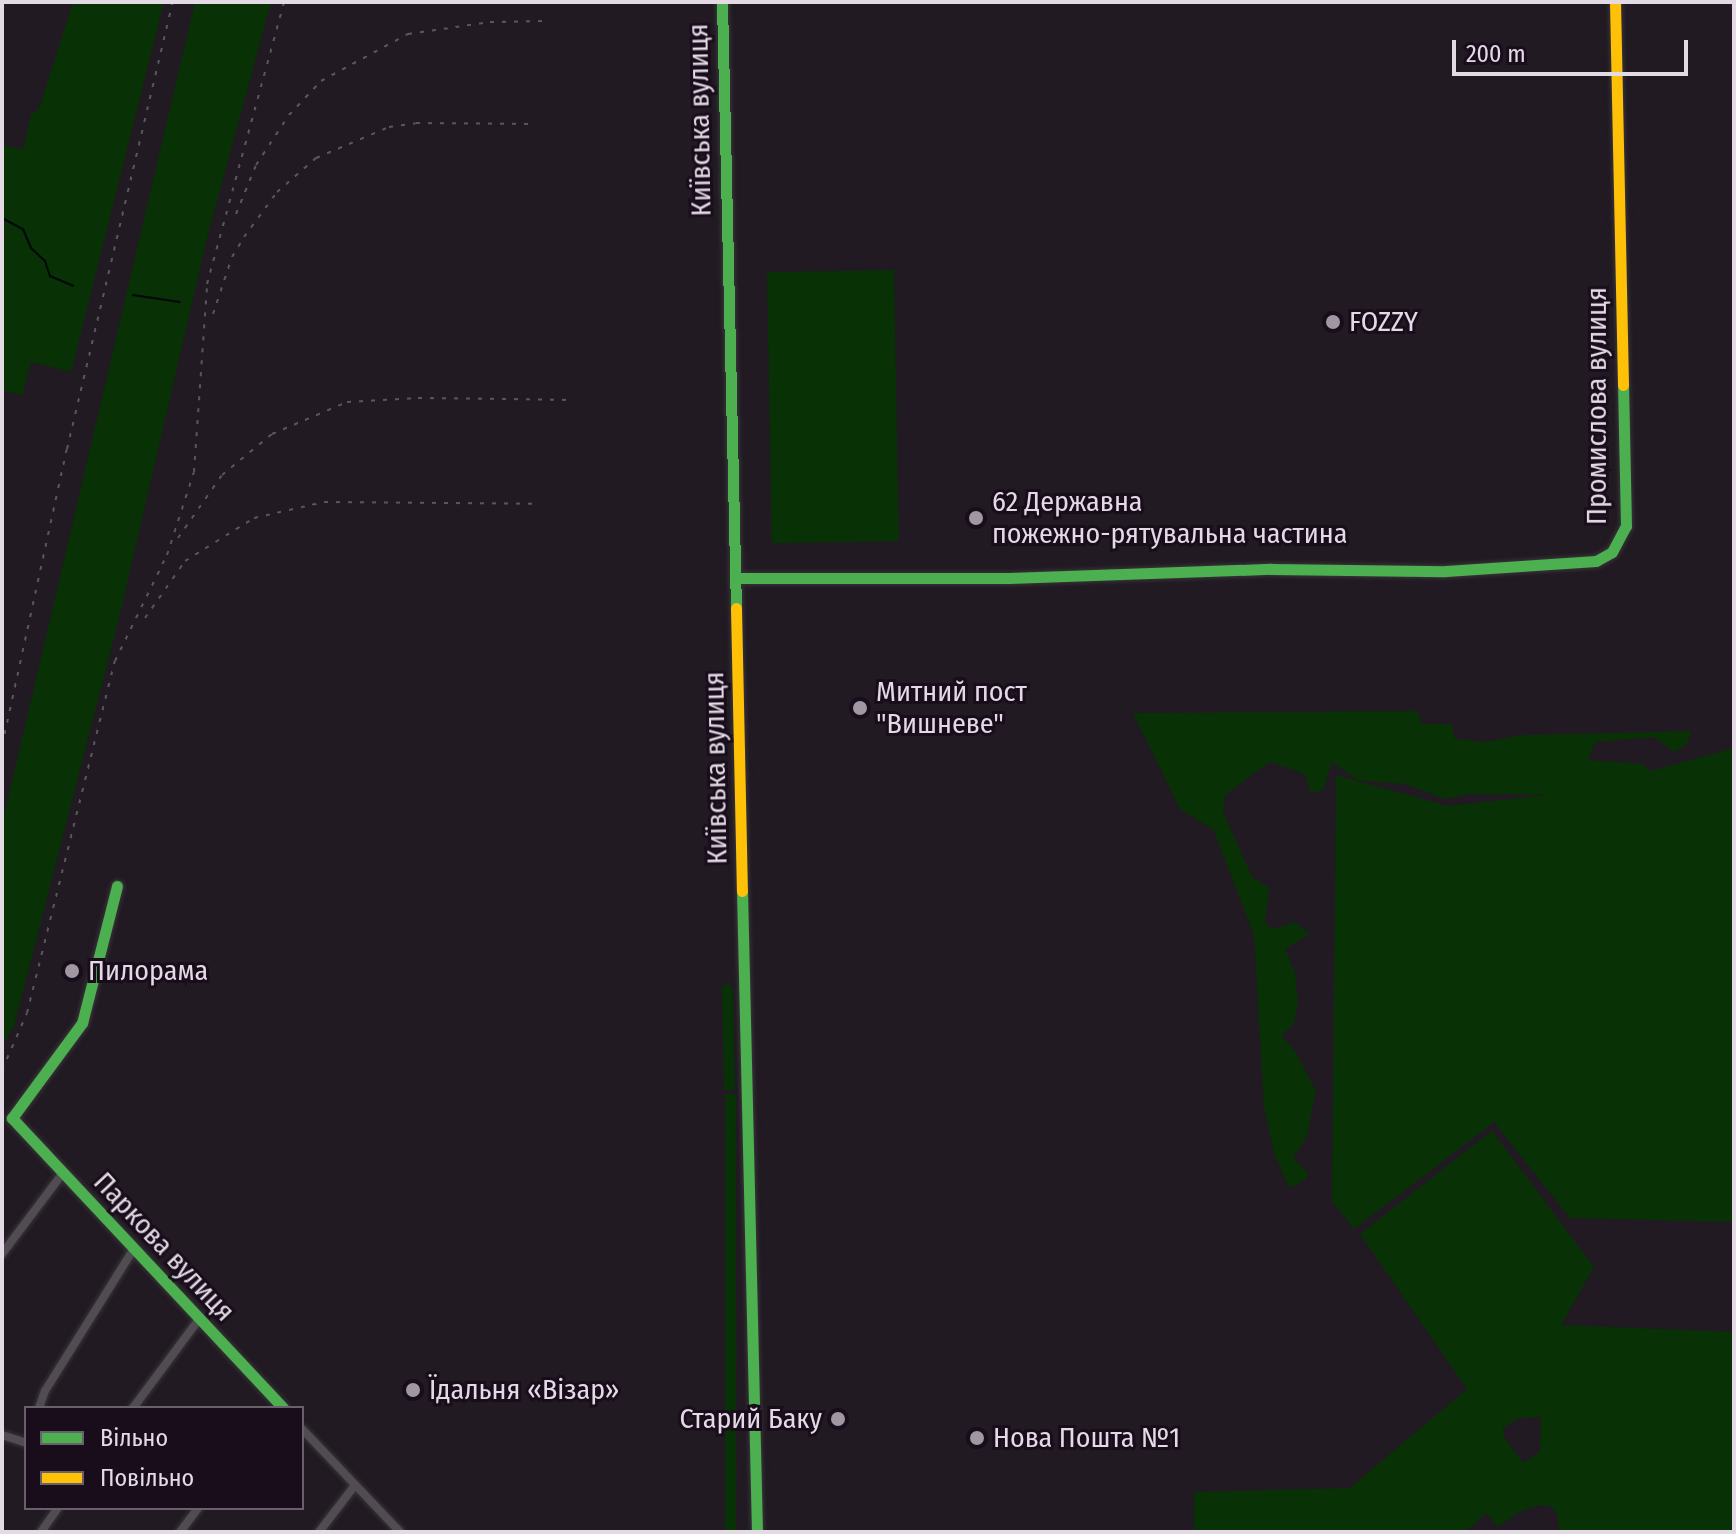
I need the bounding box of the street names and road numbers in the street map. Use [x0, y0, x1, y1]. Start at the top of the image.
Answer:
street label: Київська вулиця [682, 23, 718, 217]
street label: Промислова вулиця [1580, 287, 1614, 525]
street label: Київська вулиця [698, 671, 734, 865]
street label: Паркова вулиця [87, 1166, 241, 1328]

